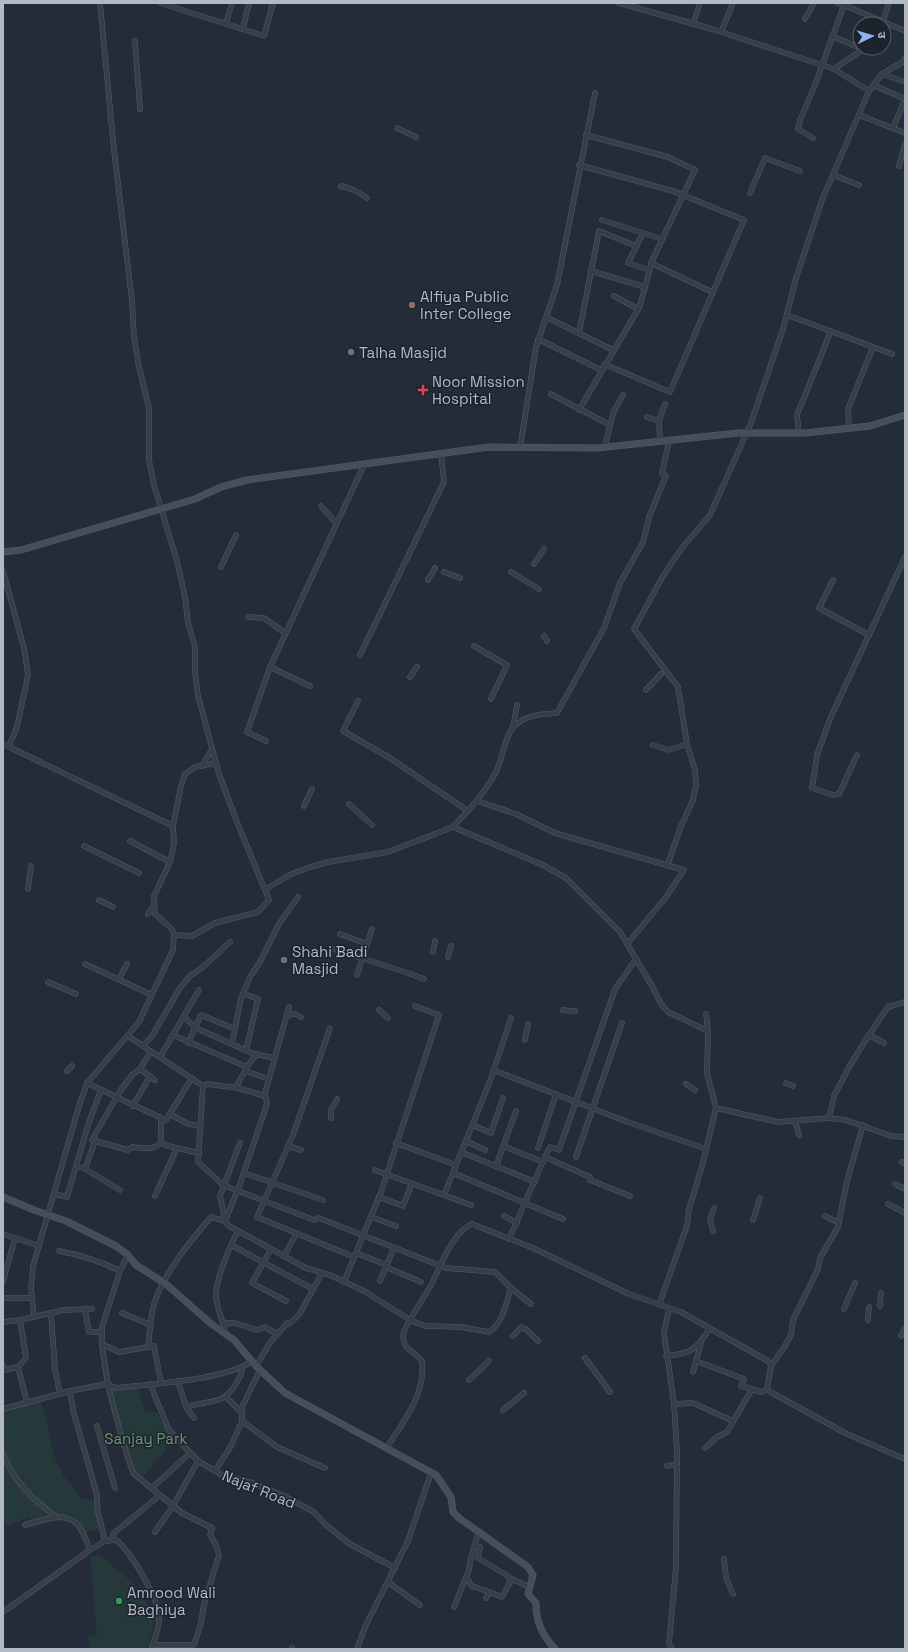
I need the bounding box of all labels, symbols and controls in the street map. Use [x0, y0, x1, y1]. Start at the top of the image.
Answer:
north arrow [852, 16, 892, 56]
text: उ [875, 31, 889, 40]
place label: Alfiya Public Inter College [420, 287, 511, 323]
marker: Alfiya Public Inter College [407, 300, 417, 310]
place label: Talha Masjid [359, 343, 447, 362]
marker: Talha Masjid [346, 347, 356, 357]
place label: Noor Mission Hospital [432, 372, 525, 408]
marker: Noor Mission Hospital [417, 384, 429, 396]
place label: Shahi Badi Masjid [292, 942, 367, 978]
marker: Shahi Badi Masjid [279, 955, 289, 965]
park label: Sanjay Park [104, 1429, 188, 1448]
street label: Najaf Road [219, 1466, 299, 1512]
place label: Amrood Wali Baghiya [127, 1583, 216, 1619]
marker: Amrood Wali Baghiya [114, 1596, 124, 1606]

